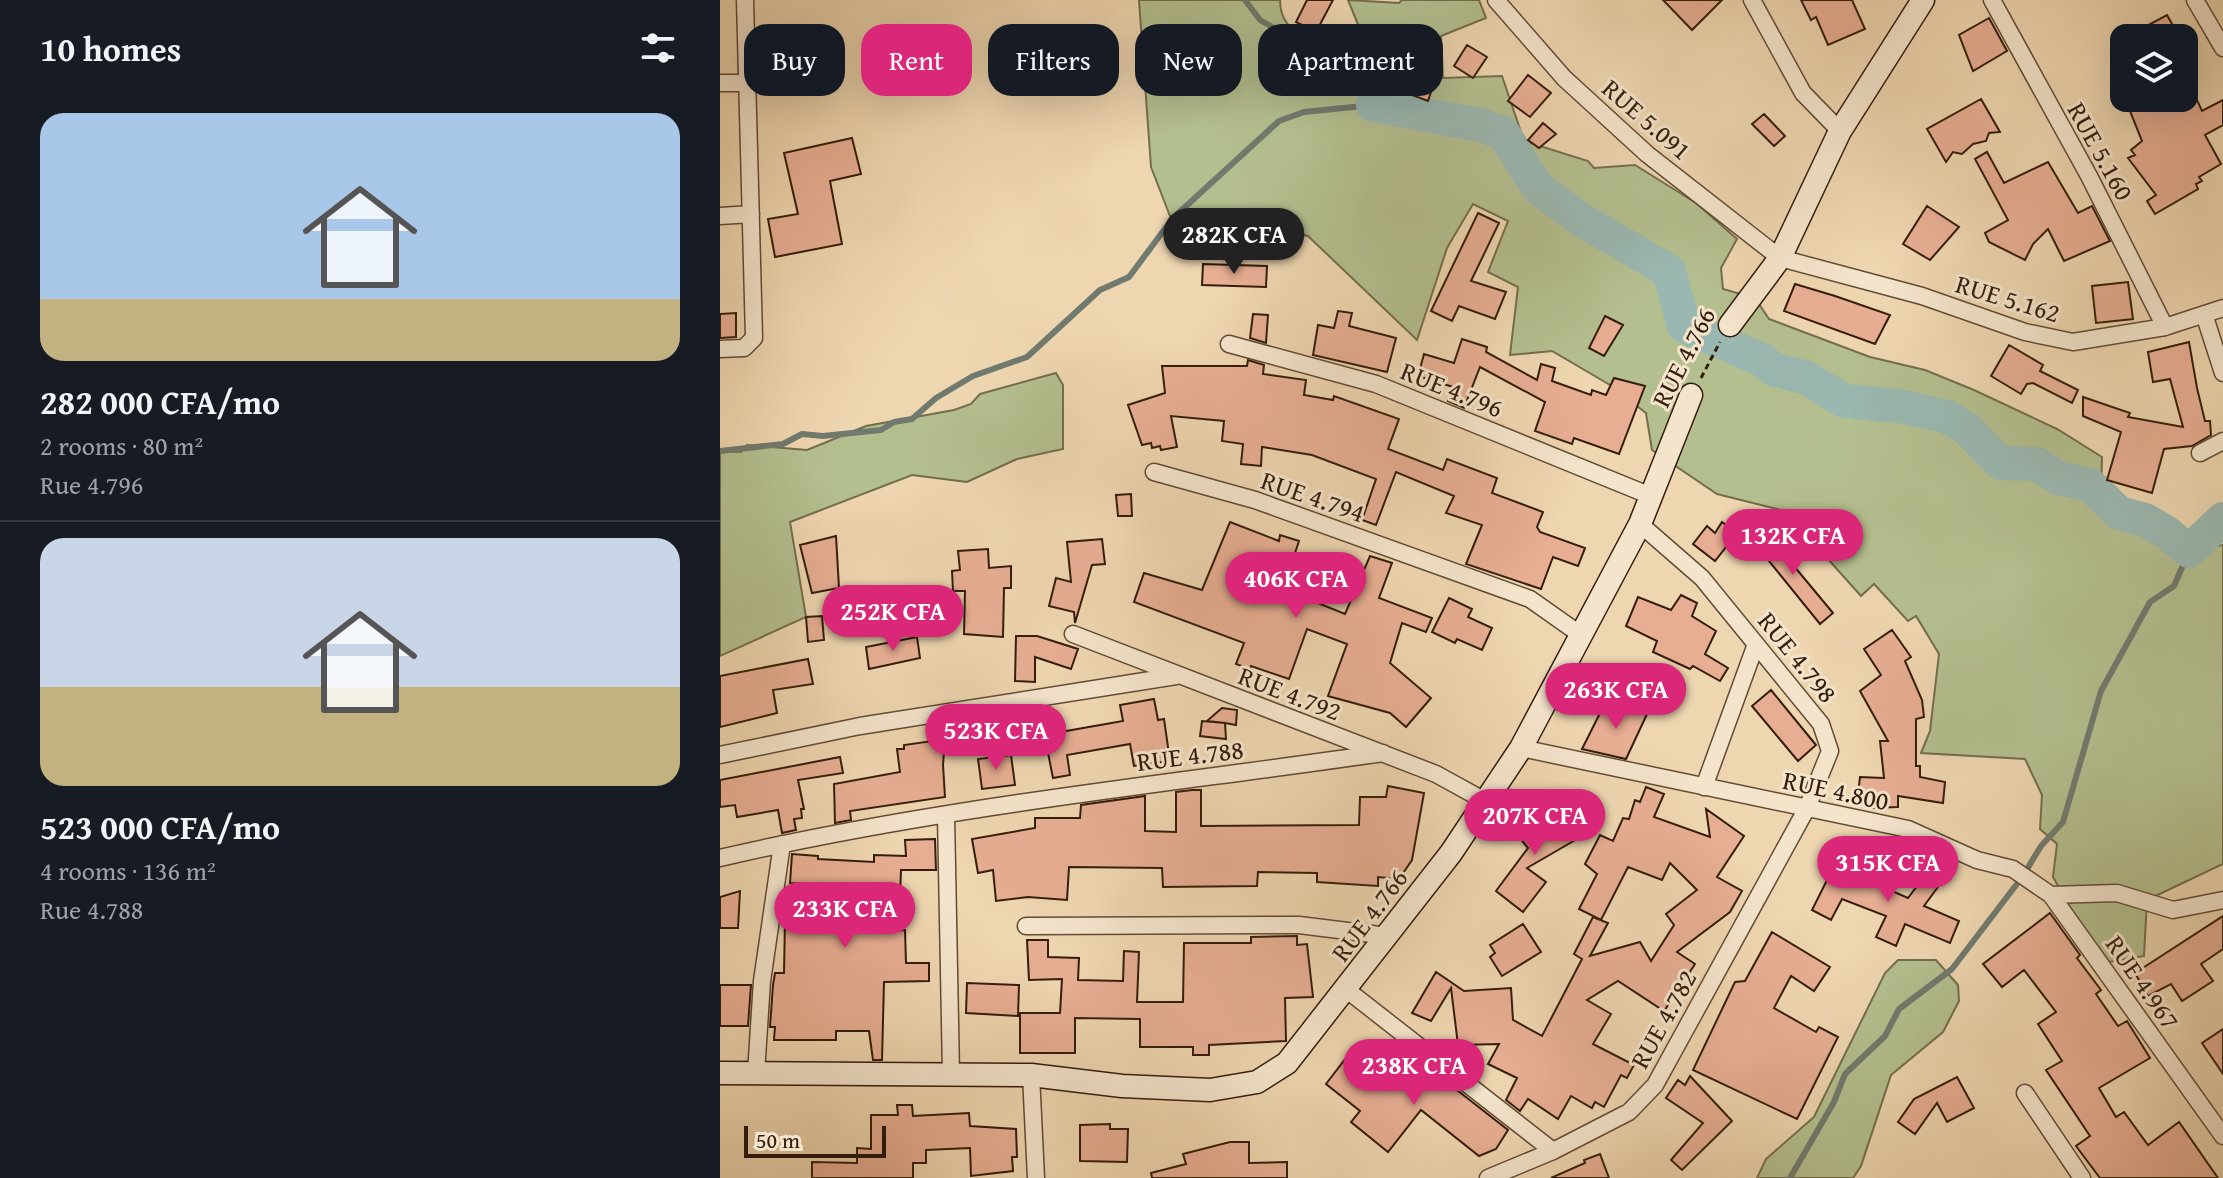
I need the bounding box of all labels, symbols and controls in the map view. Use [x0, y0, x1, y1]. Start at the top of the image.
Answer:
text: 10 homes [40, 24, 181, 73]
chip: Buy [744, 24, 845, 96]
chip: Rent [861, 24, 972, 96]
chip: Filters [988, 24, 1119, 96]
chip: New [1135, 24, 1242, 96]
chip: Apartment [1258, 24, 1443, 96]
map controls [2110, 24, 2198, 112]
button: layers [2110, 24, 2198, 112]
icon: filters [636, 26, 680, 70]
street label: RUE 5.091 [1594, 69, 1700, 169]
street label: RUE 5.160 [2058, 95, 2144, 207]
icon: home [288, 165, 432, 309]
pin: 282K CFA [1151, 208, 1317, 276]
text: 282K CFA [1181, 214, 1287, 253]
street label: RUE 5.162 [1951, 264, 2065, 332]
street label: RUE 4.766 [1641, 300, 1725, 414]
street label: RUE 4.796 [1395, 351, 1509, 427]
text: 282 000 CFA/mo [40, 377, 280, 426]
text: 2 rooms · 80 m² [40, 426, 203, 465]
street label: RUE 4.794 [1256, 460, 1370, 532]
text: Rue 4.796 [40, 465, 143, 504]
pin: 132K CFA [1710, 509, 1876, 577]
text: 132K CFA [1740, 515, 1846, 554]
pin: 406K CFA [1213, 552, 1379, 620]
text: 406K CFA [1243, 558, 1349, 597]
pin: 252K CFA [810, 585, 976, 653]
icon: home [288, 590, 432, 734]
text: 252K CFA [840, 591, 946, 630]
street label: RUE 4.798 [1749, 603, 1847, 711]
street label: RUE 4.792 [1233, 656, 1347, 730]
pin: 263K CFA [1533, 663, 1699, 731]
text: 263K CFA [1563, 669, 1669, 708]
pin: 523K CFA [913, 704, 1079, 772]
text: 523K CFA [943, 710, 1049, 749]
street label: RUE 4.788 [1134, 729, 1246, 781]
street label: RUE 4.800 [1779, 760, 1893, 820]
pin: 207K CFA [1452, 789, 1618, 857]
text: 207K CFA [1482, 795, 1588, 834]
text: 523 000 CFA/mo [40, 802, 280, 851]
pin: 315K CFA [1805, 836, 1971, 904]
text: 315K CFA [1835, 842, 1941, 881]
text: 4 rooms · 136 m² [40, 851, 216, 890]
street label: RUE 4.766 [1321, 860, 1417, 970]
pin: 233K CFA [762, 882, 928, 950]
text: 233K CFA [792, 888, 898, 927]
text: Rue 4.788 [40, 890, 143, 929]
street label: RUE 4.967 [2096, 927, 2190, 1037]
street label: RUE 4.782 [1620, 963, 1706, 1075]
pin: 238K CFA [1331, 1039, 1497, 1107]
text: 238K CFA [1361, 1045, 1467, 1084]
scale bar [744, 1122, 886, 1158]
text: 50 m [756, 1124, 800, 1156]

